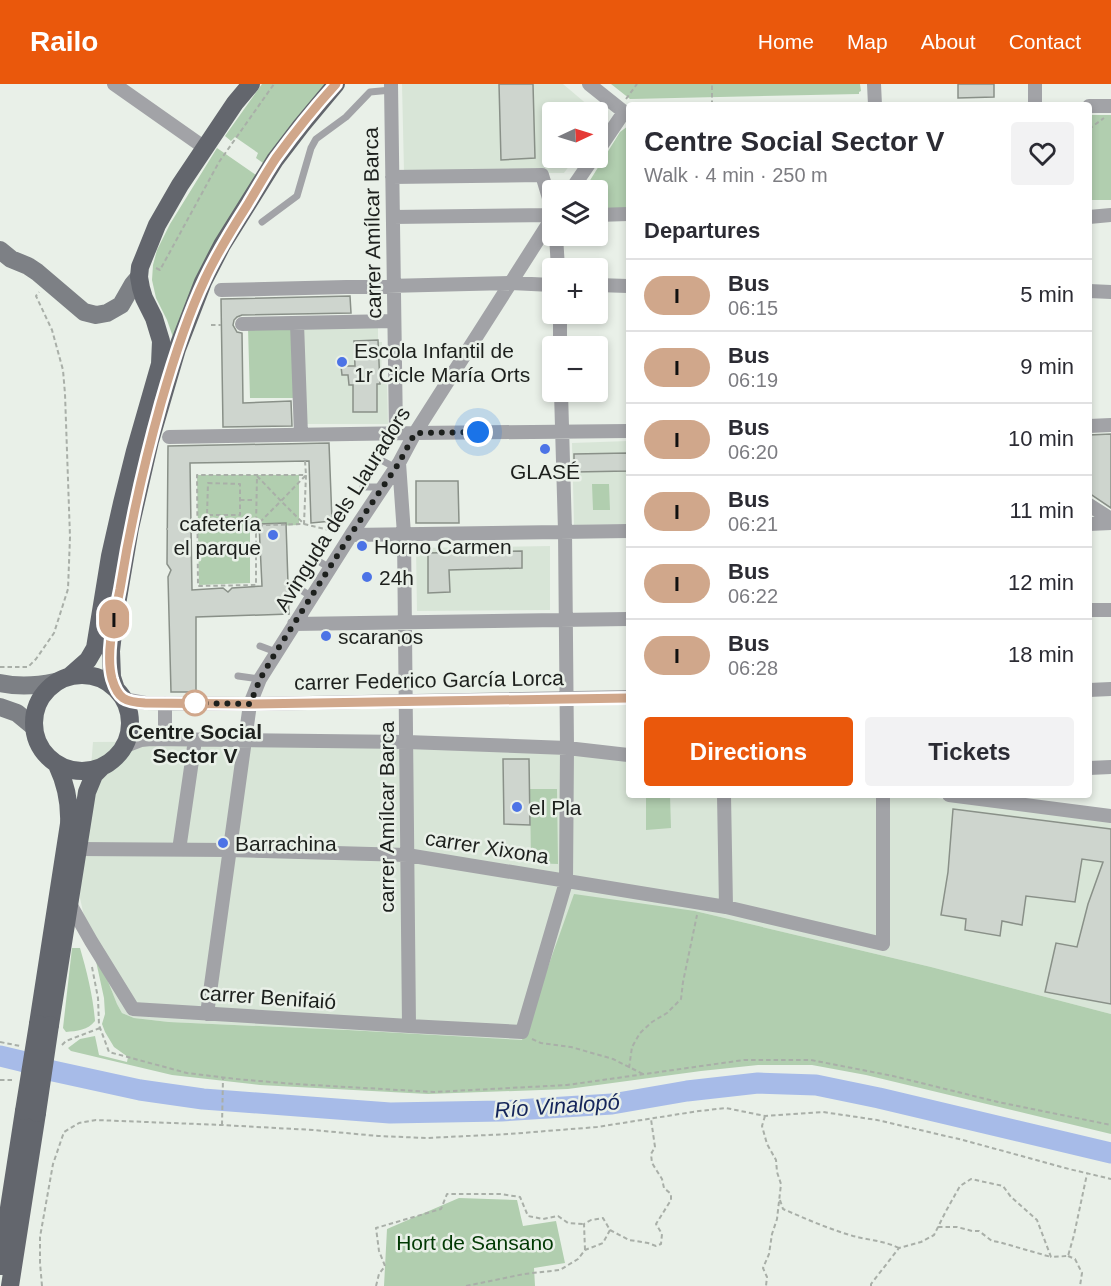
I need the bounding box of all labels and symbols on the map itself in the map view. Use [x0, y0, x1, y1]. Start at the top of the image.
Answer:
north arrow [542, 102, 608, 168]
street label: carrer Amílcar Barca [359, 127, 385, 319]
place label: Escola Infantil de 1r Cicle María Orts [354, 339, 530, 386]
marker: Escola Infantil de 1r Cicle María Orts [335, 355, 349, 369]
street label: Avinguda dels Llauradors [270, 403, 414, 615]
your location [463, 417, 493, 447]
marker: GLASÉ [538, 442, 552, 456]
place label: GLASÉ [510, 460, 580, 483]
place label: cafetería el parque [173, 512, 261, 559]
marker: cafetería el parque [266, 528, 280, 542]
place label: Horno Carmen [374, 535, 512, 558]
marker: Horno Carmen [355, 539, 369, 553]
place label: 24h [379, 566, 414, 589]
marker: 24h [360, 570, 374, 584]
line badge: I [94, 600, 134, 638]
place label: scaranos [338, 625, 423, 648]
marker: scaranos [319, 629, 333, 643]
street label: carrer Federico García Lorca [294, 666, 564, 694]
marker: Centre Social Sector V [182, 690, 208, 716]
place label: Centre Social Sector V [128, 720, 262, 767]
street label: carrer Amílcar Barca [375, 721, 398, 913]
place label: el Pla [529, 796, 582, 819]
marker: el Pla [510, 800, 524, 814]
street label: carrer Xixona [424, 826, 551, 868]
place label: Barrachina [235, 832, 337, 855]
marker: Barrachina [216, 836, 230, 850]
street label: carrer Benifaió [199, 981, 337, 1013]
water label: Río Vinalopó [493, 1089, 621, 1123]
park label: Hort de Sansano [396, 1231, 554, 1254]

